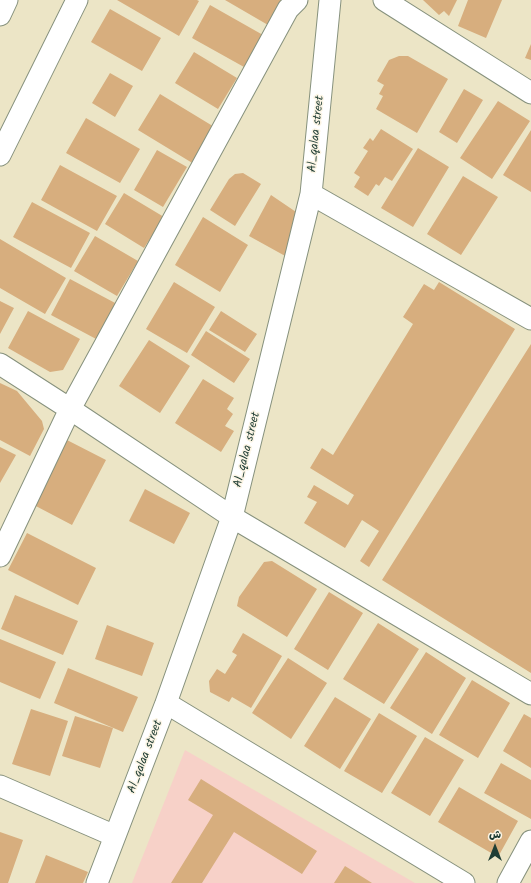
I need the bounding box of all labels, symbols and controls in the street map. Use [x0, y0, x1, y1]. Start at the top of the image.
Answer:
street label: Al_qalaa street [306, 95, 328, 173]
street label: Al_qalaa street [232, 411, 264, 489]
street label: Al_qalaa street [125, 718, 167, 796]
text: ش [489, 826, 501, 844]
north arrow [475, 827, 515, 867]

